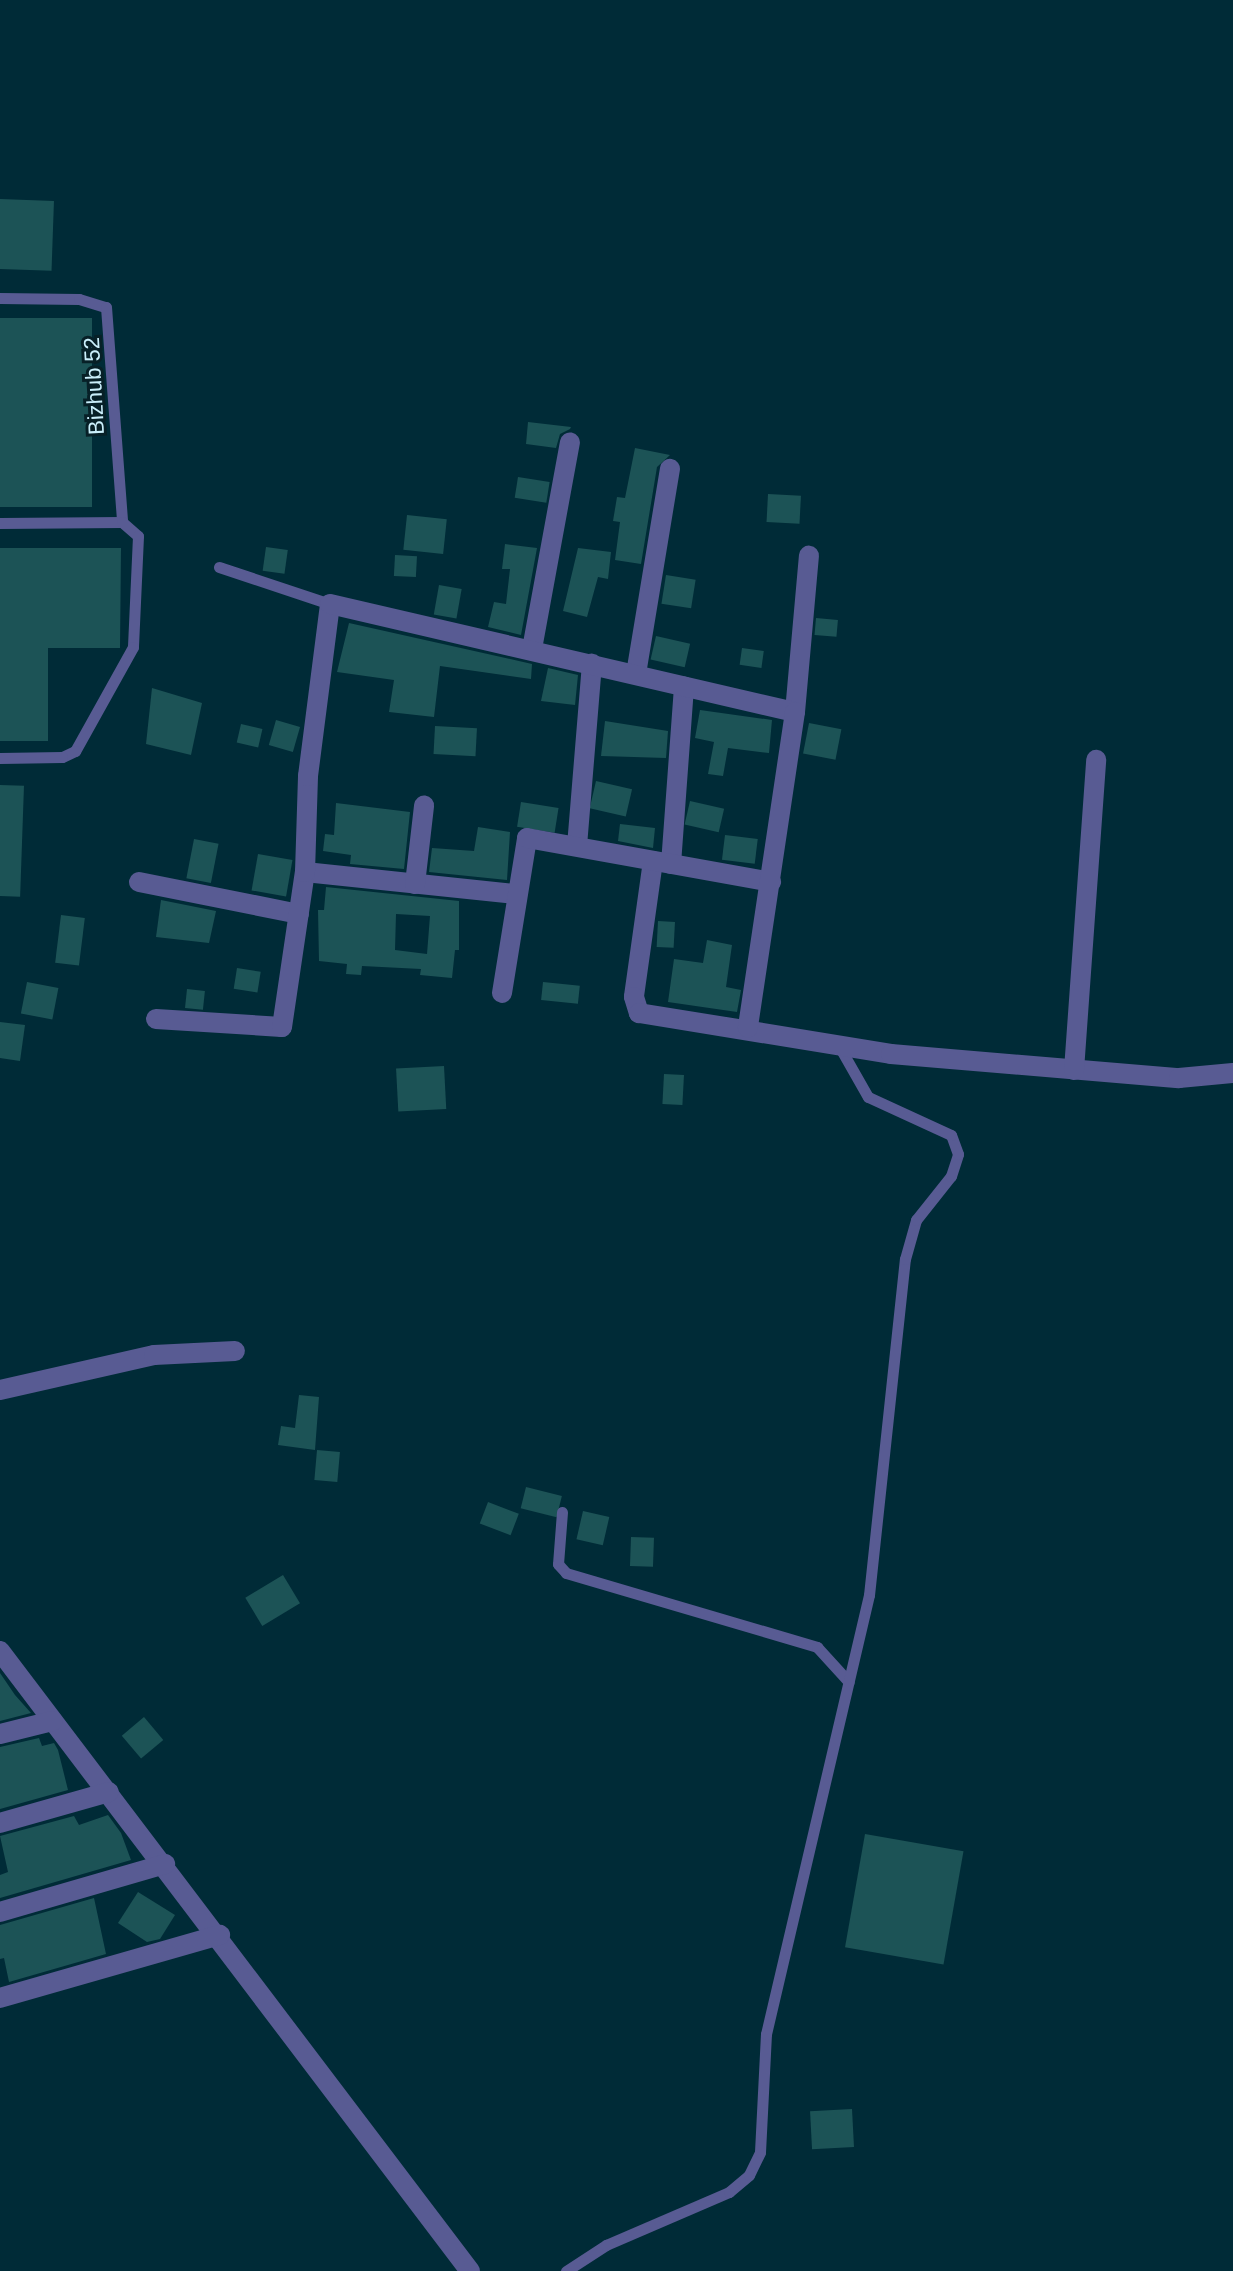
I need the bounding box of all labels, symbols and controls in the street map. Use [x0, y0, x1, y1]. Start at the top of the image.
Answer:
street label: Bizhub 52 [78, 336, 110, 436]

